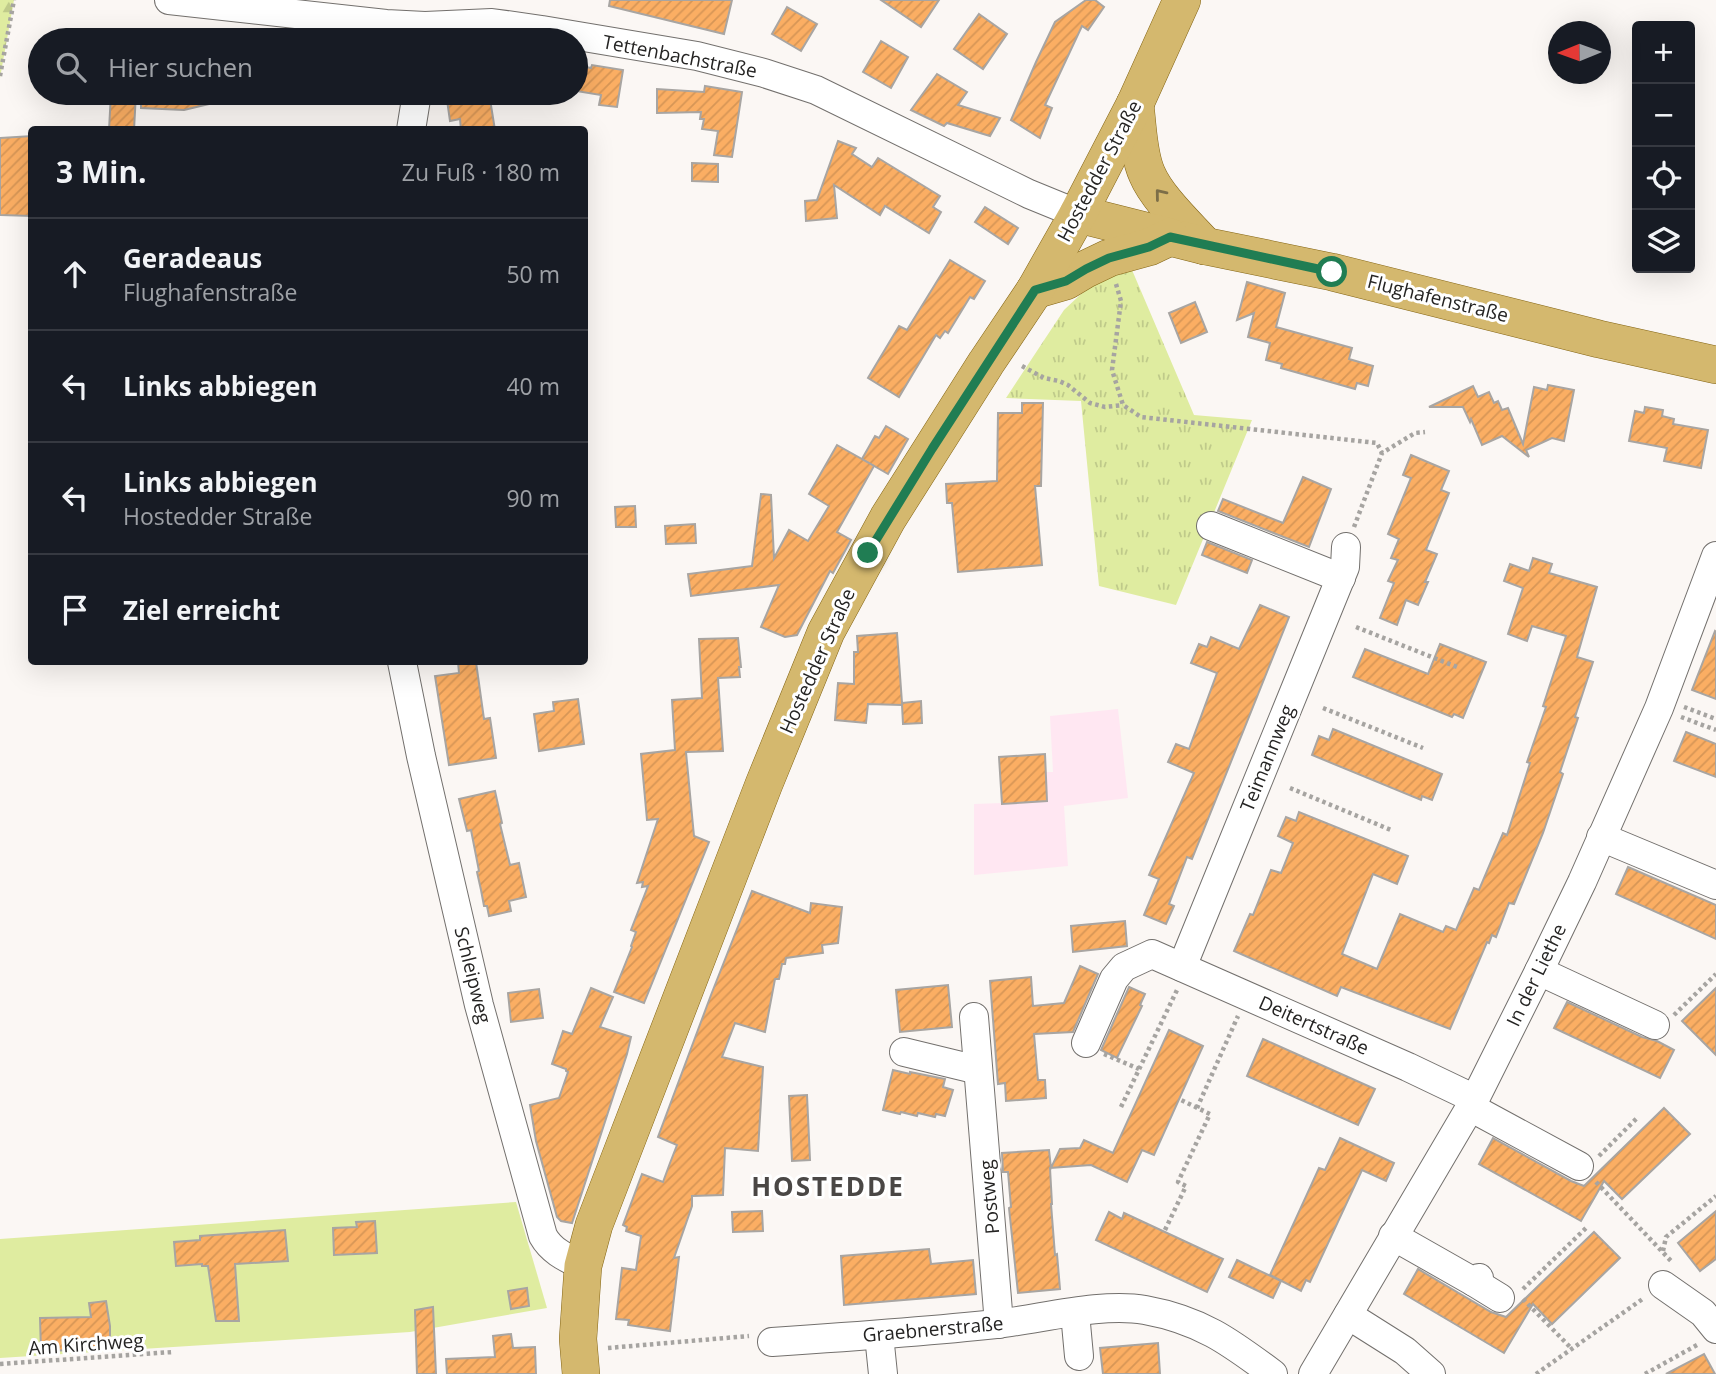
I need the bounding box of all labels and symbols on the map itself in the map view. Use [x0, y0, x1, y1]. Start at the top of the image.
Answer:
north arrow [1548, 21, 1611, 84]
street label: Tettenbachstraße [601, 28, 759, 84]
street label: Hostedder Straße [1051, 96, 1147, 246]
one-way arrow [1156, 189, 1169, 201]
route start [1316, 256, 1347, 287]
street label: Flughafenstraße [1365, 268, 1511, 328]
route end [852, 537, 883, 568]
street label: Hostedder Straße [773, 584, 861, 738]
street label: Teimannweg [1234, 701, 1300, 815]
street label: In der Liethe [1500, 919, 1572, 1031]
street label: Schleipweg [448, 924, 498, 1026]
street label: Deitertstraße [1255, 989, 1373, 1061]
street label: Postweg [973, 1159, 1005, 1235]
district label: HOSTEDDE [751, 1168, 905, 1204]
street label: Graebnerstraße [862, 1310, 1004, 1348]
street label: Am Kirchweg [28, 1327, 144, 1361]

